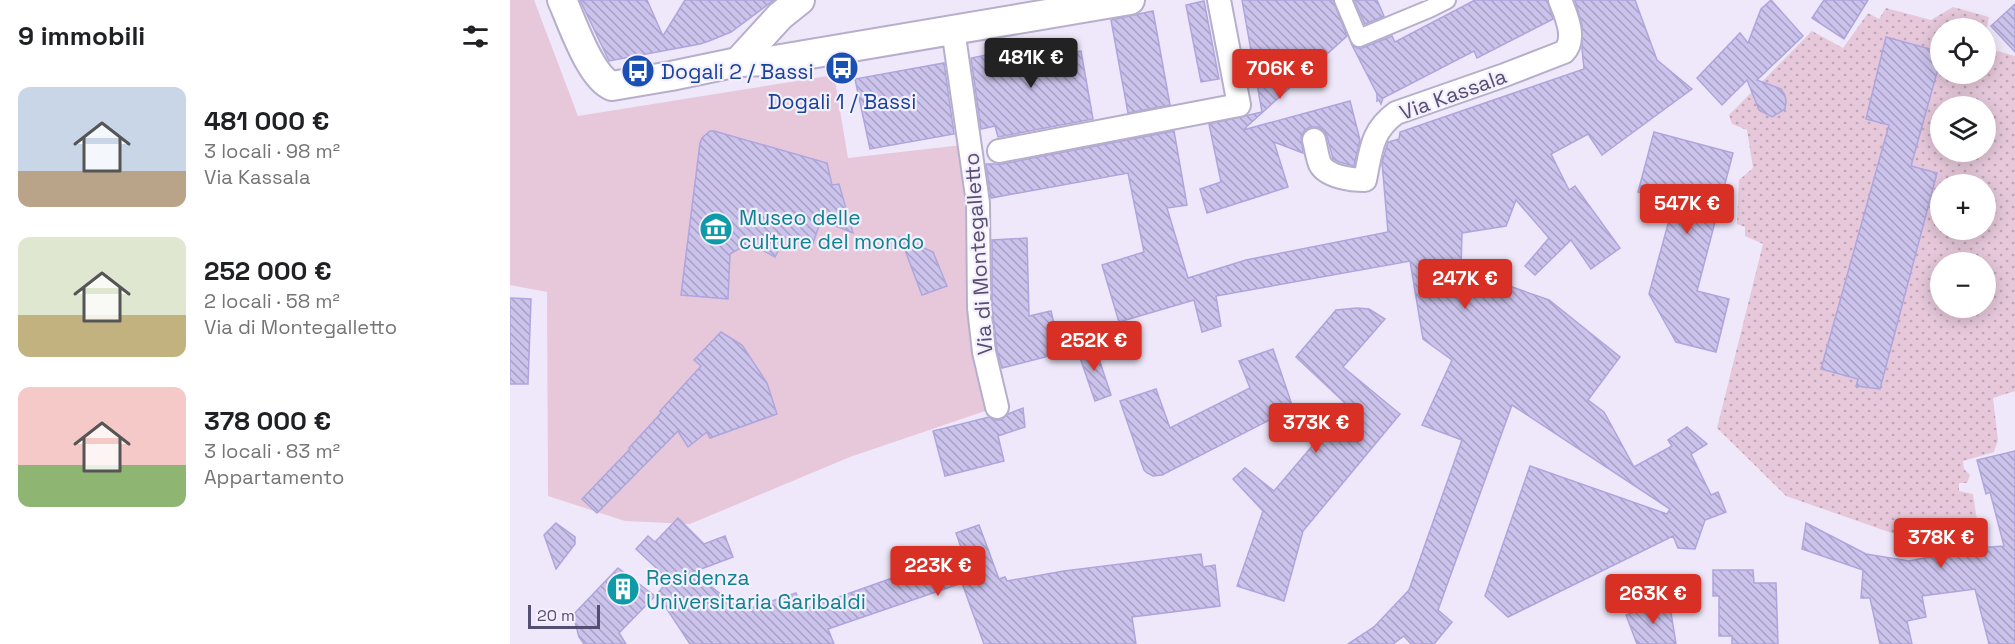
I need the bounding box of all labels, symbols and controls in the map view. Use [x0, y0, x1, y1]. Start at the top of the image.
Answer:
map controls [1930, 18, 1996, 318]
button: locate [1930, 18, 1996, 84]
text: 9 immobili [18, 19, 145, 53]
icon: filters [459, 20, 492, 53]
pin: 481K € [982, 38, 1080, 89]
text: 481K € [999, 44, 1063, 70]
pin: 706K € [1231, 49, 1329, 100]
bus stop icon: Dogali 1 / Bassi [824, 50, 860, 86]
bus stop icon: Dogali 2 / Bassi [620, 53, 656, 89]
text: 706K € [1246, 55, 1314, 81]
place label: Dogali 2 / Bassi [661, 58, 814, 85]
street label: Via Kassala [1396, 62, 1510, 126]
place label: Dogali 1 / Bassi [768, 88, 916, 115]
button: layers [1930, 96, 1996, 162]
text: 481 000 € [204, 104, 329, 138]
icon: home [66, 111, 138, 183]
text: 3 locali · 98 m² [204, 138, 340, 164]
street label: Via di Montegalletto [957, 152, 999, 356]
text: Via Kassala [204, 164, 310, 190]
button: + [1930, 174, 1996, 240]
pin: 547K € [1638, 184, 1736, 235]
text: 547K € [1654, 190, 1720, 216]
place label: Museo delle culture del mondo [739, 204, 924, 255]
museum icon: Museo delle culture del mondo [698, 211, 734, 247]
button: − [1930, 252, 1996, 318]
text: 252 000 € [204, 254, 332, 288]
pin: 247K € [1416, 259, 1514, 310]
icon: home [66, 261, 138, 333]
text: 247K € [1432, 265, 1498, 291]
text: 2 locali · 58 m² [204, 288, 340, 314]
text: Via di Montegalletto [204, 314, 397, 340]
pin: 252K € [1045, 321, 1143, 372]
text: 252K € [1061, 327, 1127, 353]
pin: 373K € [1267, 403, 1365, 454]
text: 378 000 € [204, 404, 331, 438]
text: 373K € [1283, 409, 1349, 435]
icon: home [66, 411, 138, 483]
text: 3 locali · 83 m² [204, 438, 340, 464]
text: Appartamento [204, 464, 344, 490]
pin: 378K € [1892, 518, 1990, 569]
text: 378K € [1908, 524, 1974, 550]
pin: 223K € [889, 546, 987, 597]
text: 223K € [904, 552, 972, 578]
place label: Residenza Universitaria Garibaldi [646, 564, 866, 615]
building icon: Residenza Universitaria Garibaldi [605, 571, 641, 607]
pin: 263K € [1604, 574, 1702, 625]
text: 263K € [1619, 580, 1687, 606]
scale bar [528, 602, 600, 630]
text: 20 m [537, 605, 575, 626]

